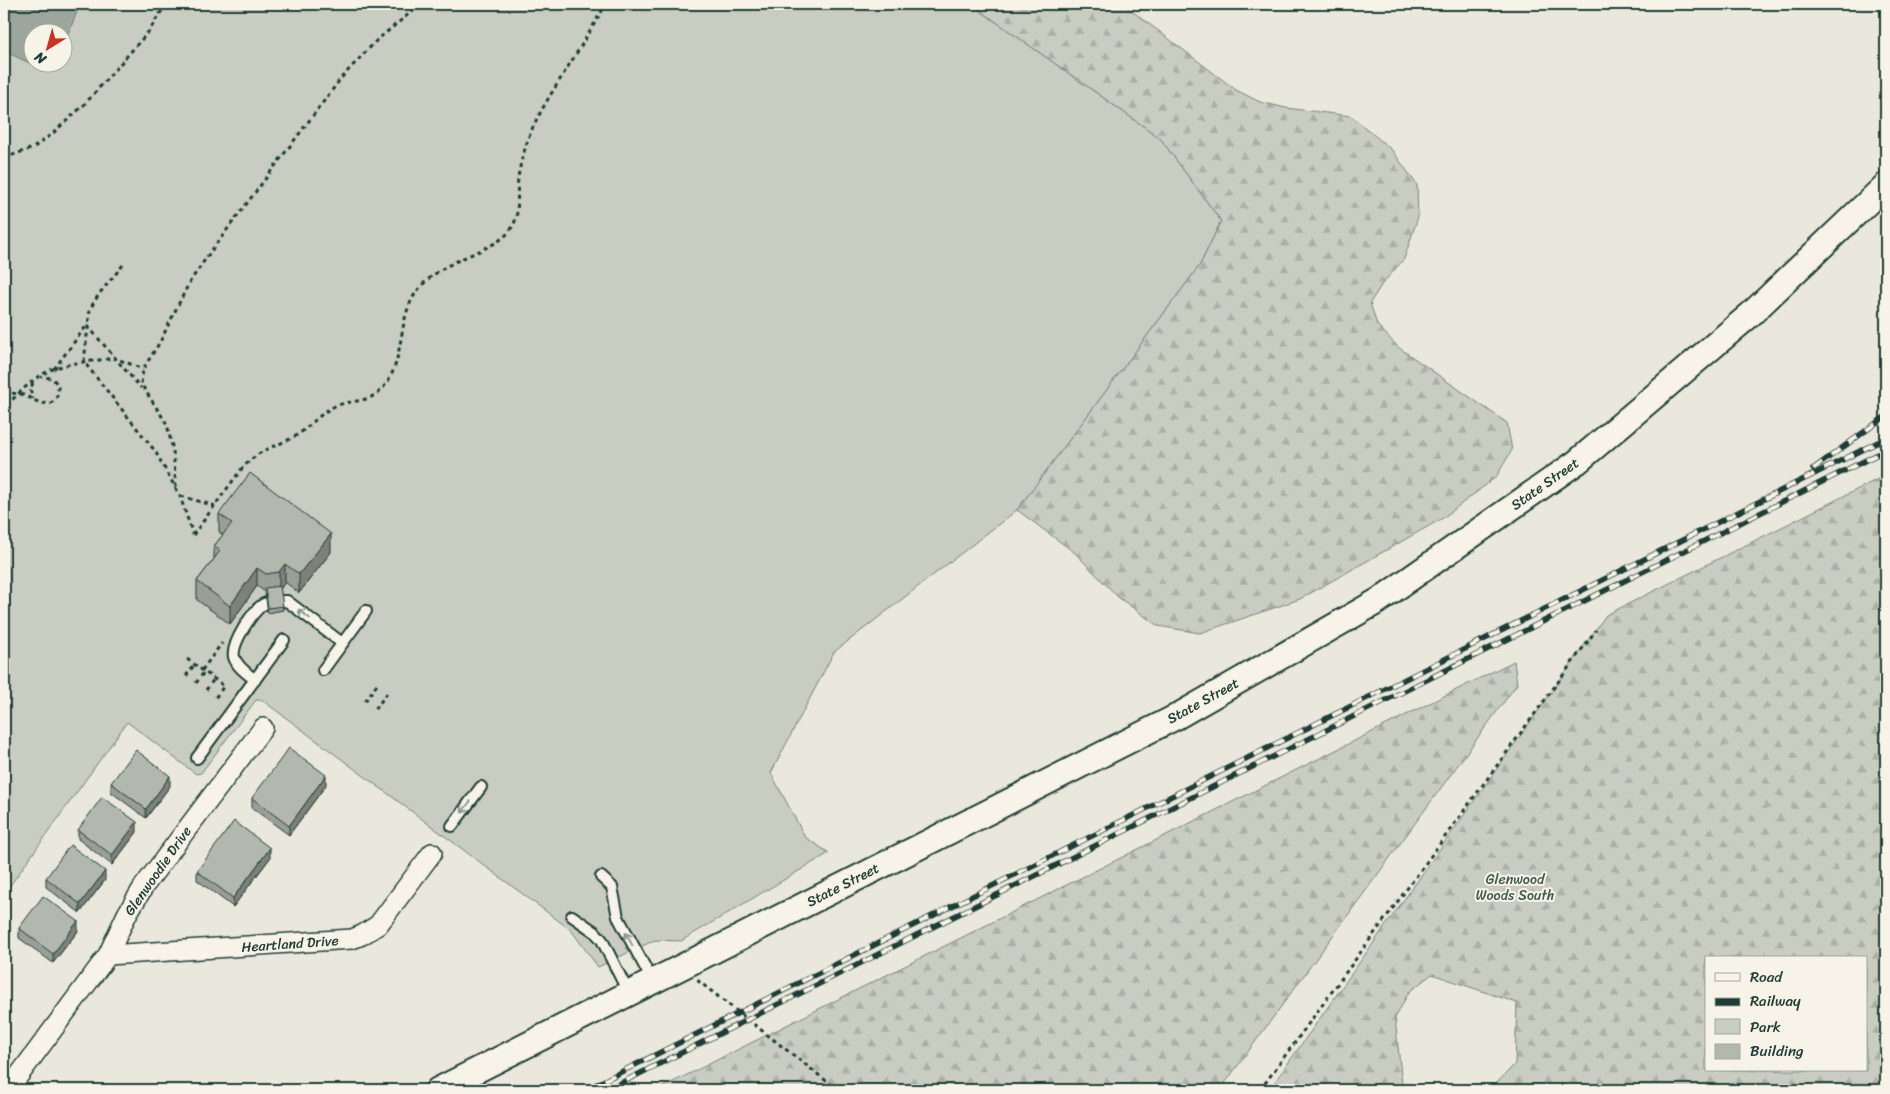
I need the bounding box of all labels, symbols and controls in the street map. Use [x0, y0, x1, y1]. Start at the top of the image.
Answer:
north arrow [22, 22, 72, 72]
text: N [29, 45, 53, 71]
street label: State Street [1505, 451, 1585, 517]
one-way arrow [297, 609, 311, 619]
street label: State Street [1162, 671, 1244, 731]
one-way arrow [461, 800, 472, 813]
street label: Glenwoodie Drive [118, 821, 198, 921]
street label: State Street [802, 856, 884, 914]
park label: Glenwood Woods South [1476, 867, 1554, 908]
street label: Heartland Drive [241, 928, 339, 960]
one-way arrow [624, 932, 634, 947]
legend [1705, 956, 1868, 1072]
text: Road [1750, 964, 1783, 990]
text: Railway [1750, 988, 1801, 1014]
text: Park [1750, 1014, 1781, 1040]
text: Building [1750, 1038, 1804, 1064]

